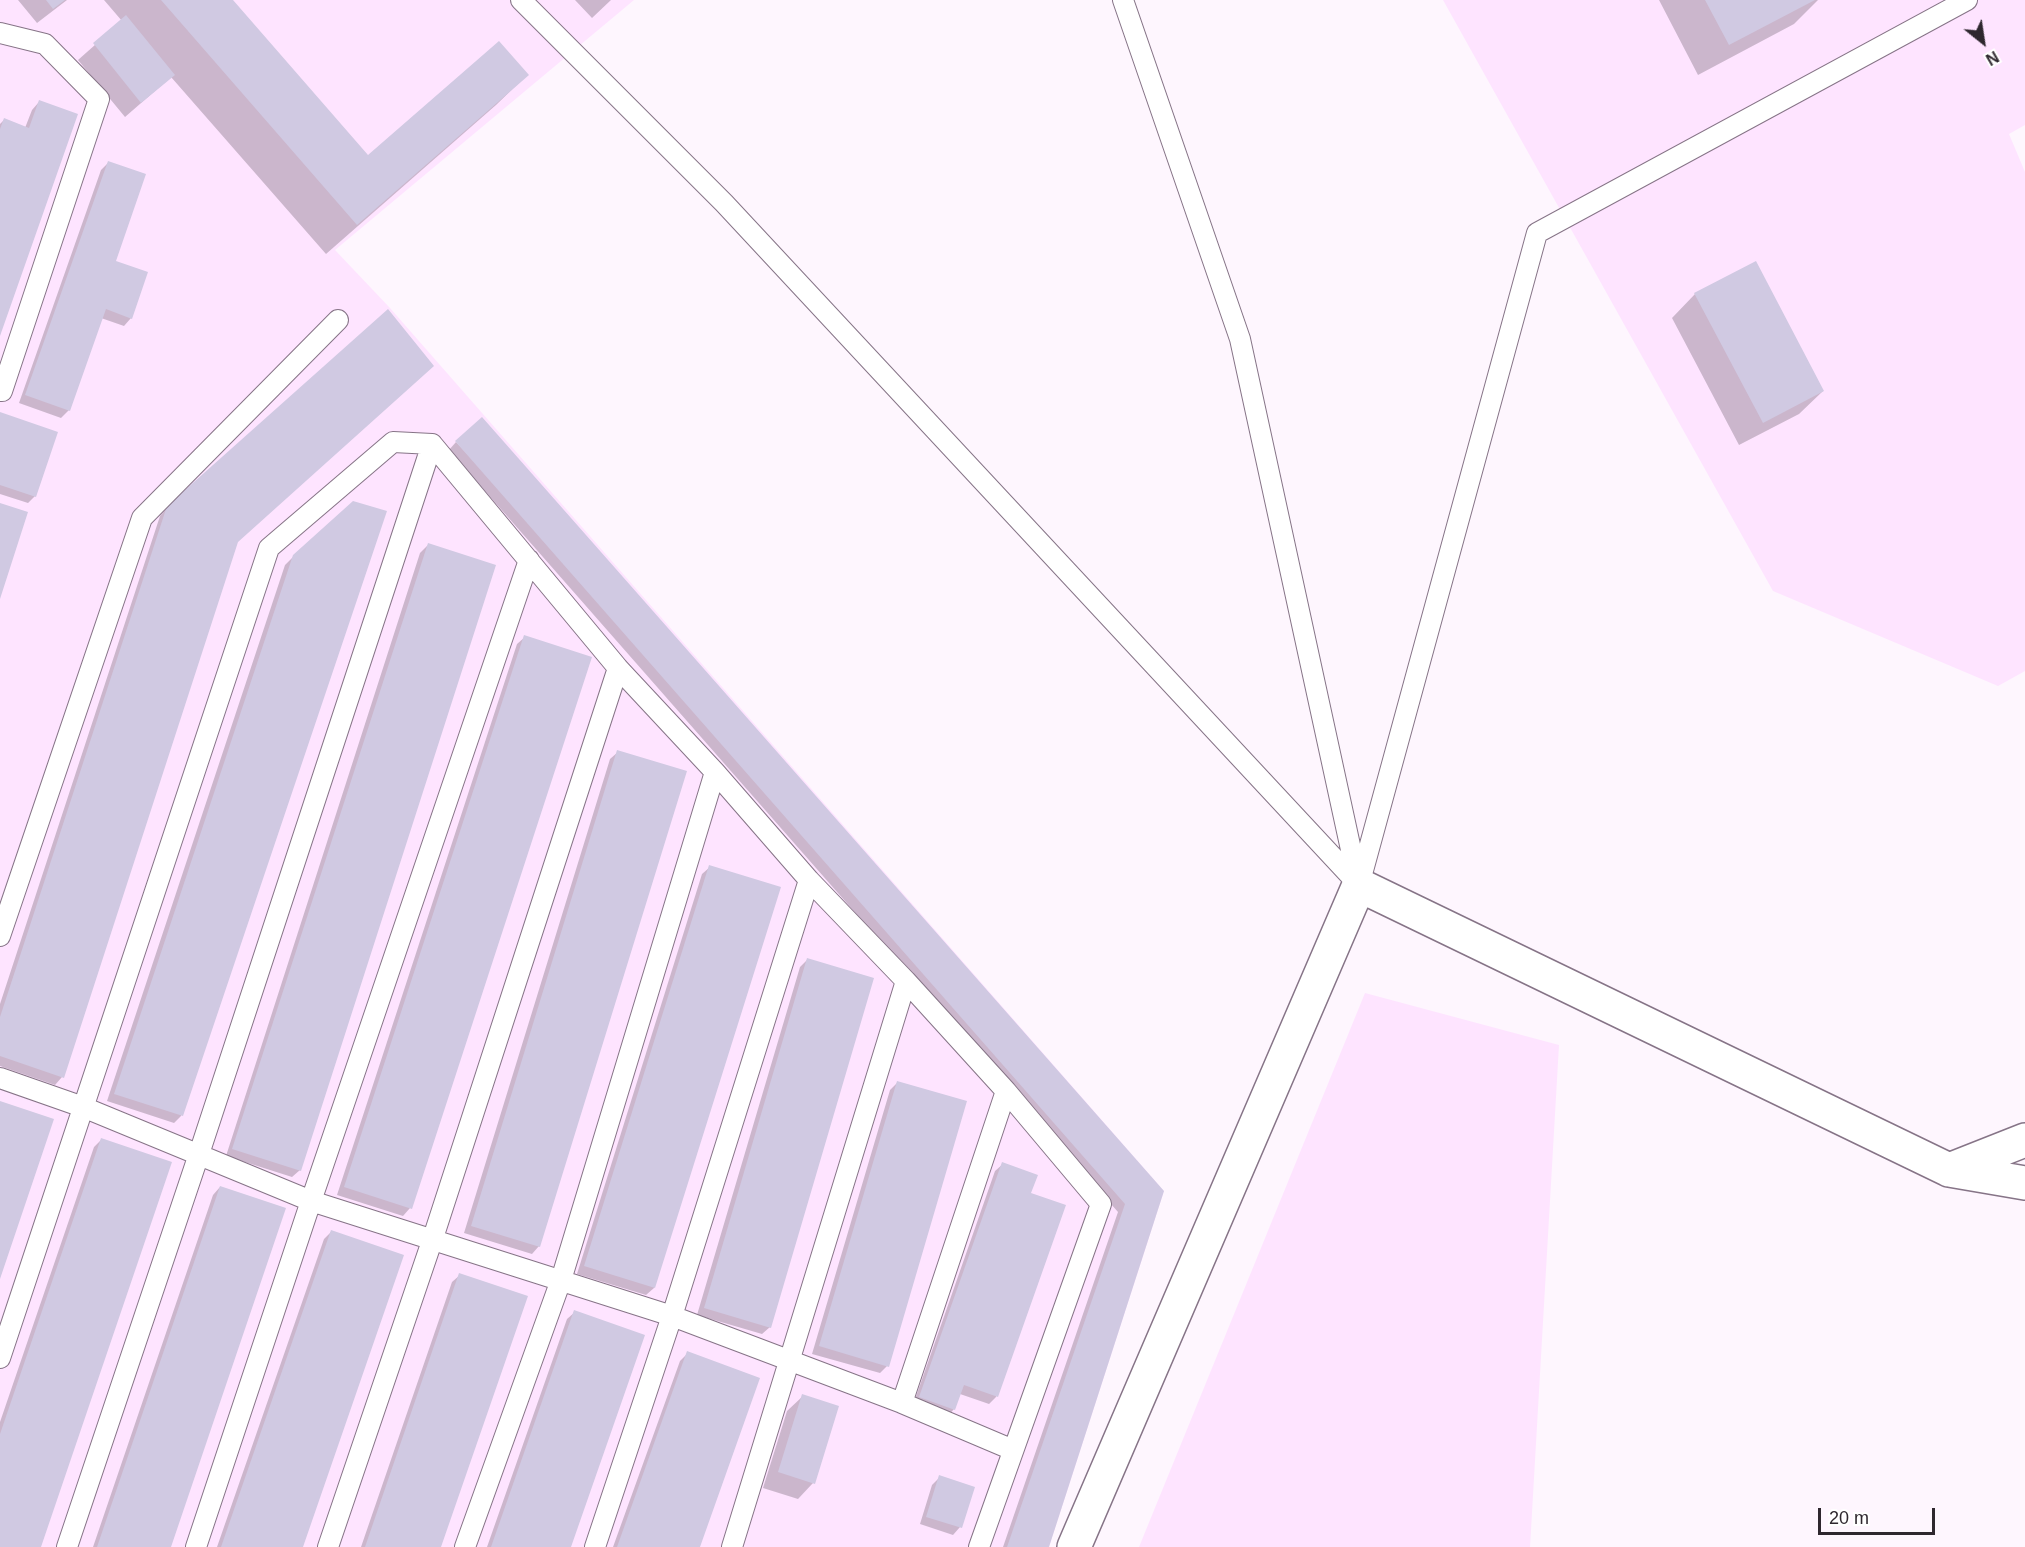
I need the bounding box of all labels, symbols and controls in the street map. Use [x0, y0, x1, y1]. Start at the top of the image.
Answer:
north arrow [1953, 12, 2013, 72]
text: N [1983, 48, 2002, 68]
scale bar [1821, 1496, 1938, 1534]
text: 20 m [1829, 1508, 1869, 1528]

